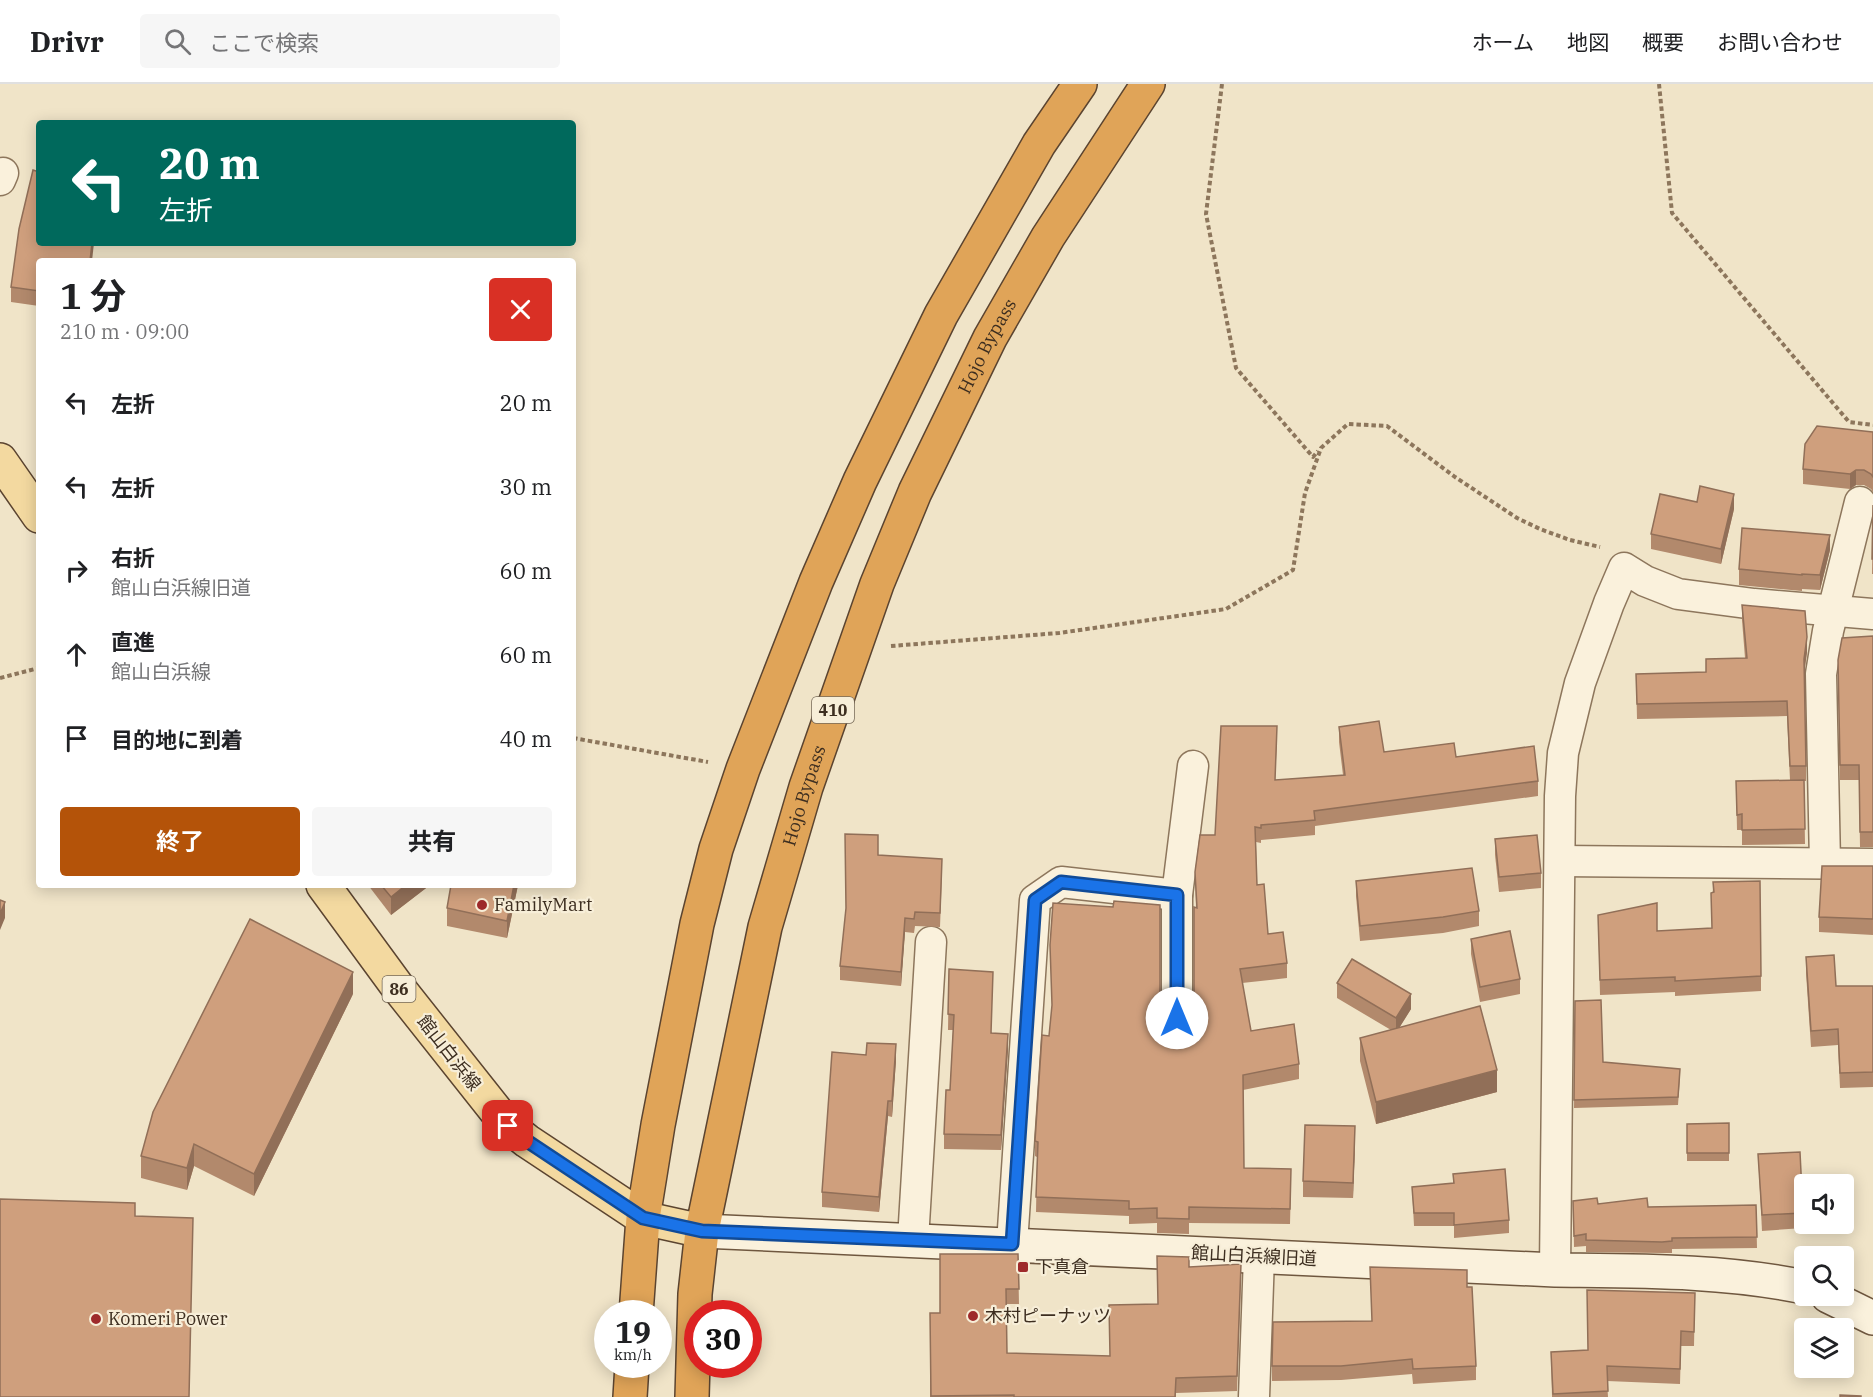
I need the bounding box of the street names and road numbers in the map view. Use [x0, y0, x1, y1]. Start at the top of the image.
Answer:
street label: Hojo Bypass [953, 294, 1021, 397]
road number: 410 [812, 697, 854, 723]
street label: Hojo Bypass [777, 742, 831, 849]
road number: 86 [382, 976, 416, 1002]
street label: 館山白浜線 [413, 1010, 486, 1095]
street label: 館山白浜線旧道 [1191, 1241, 1318, 1270]

